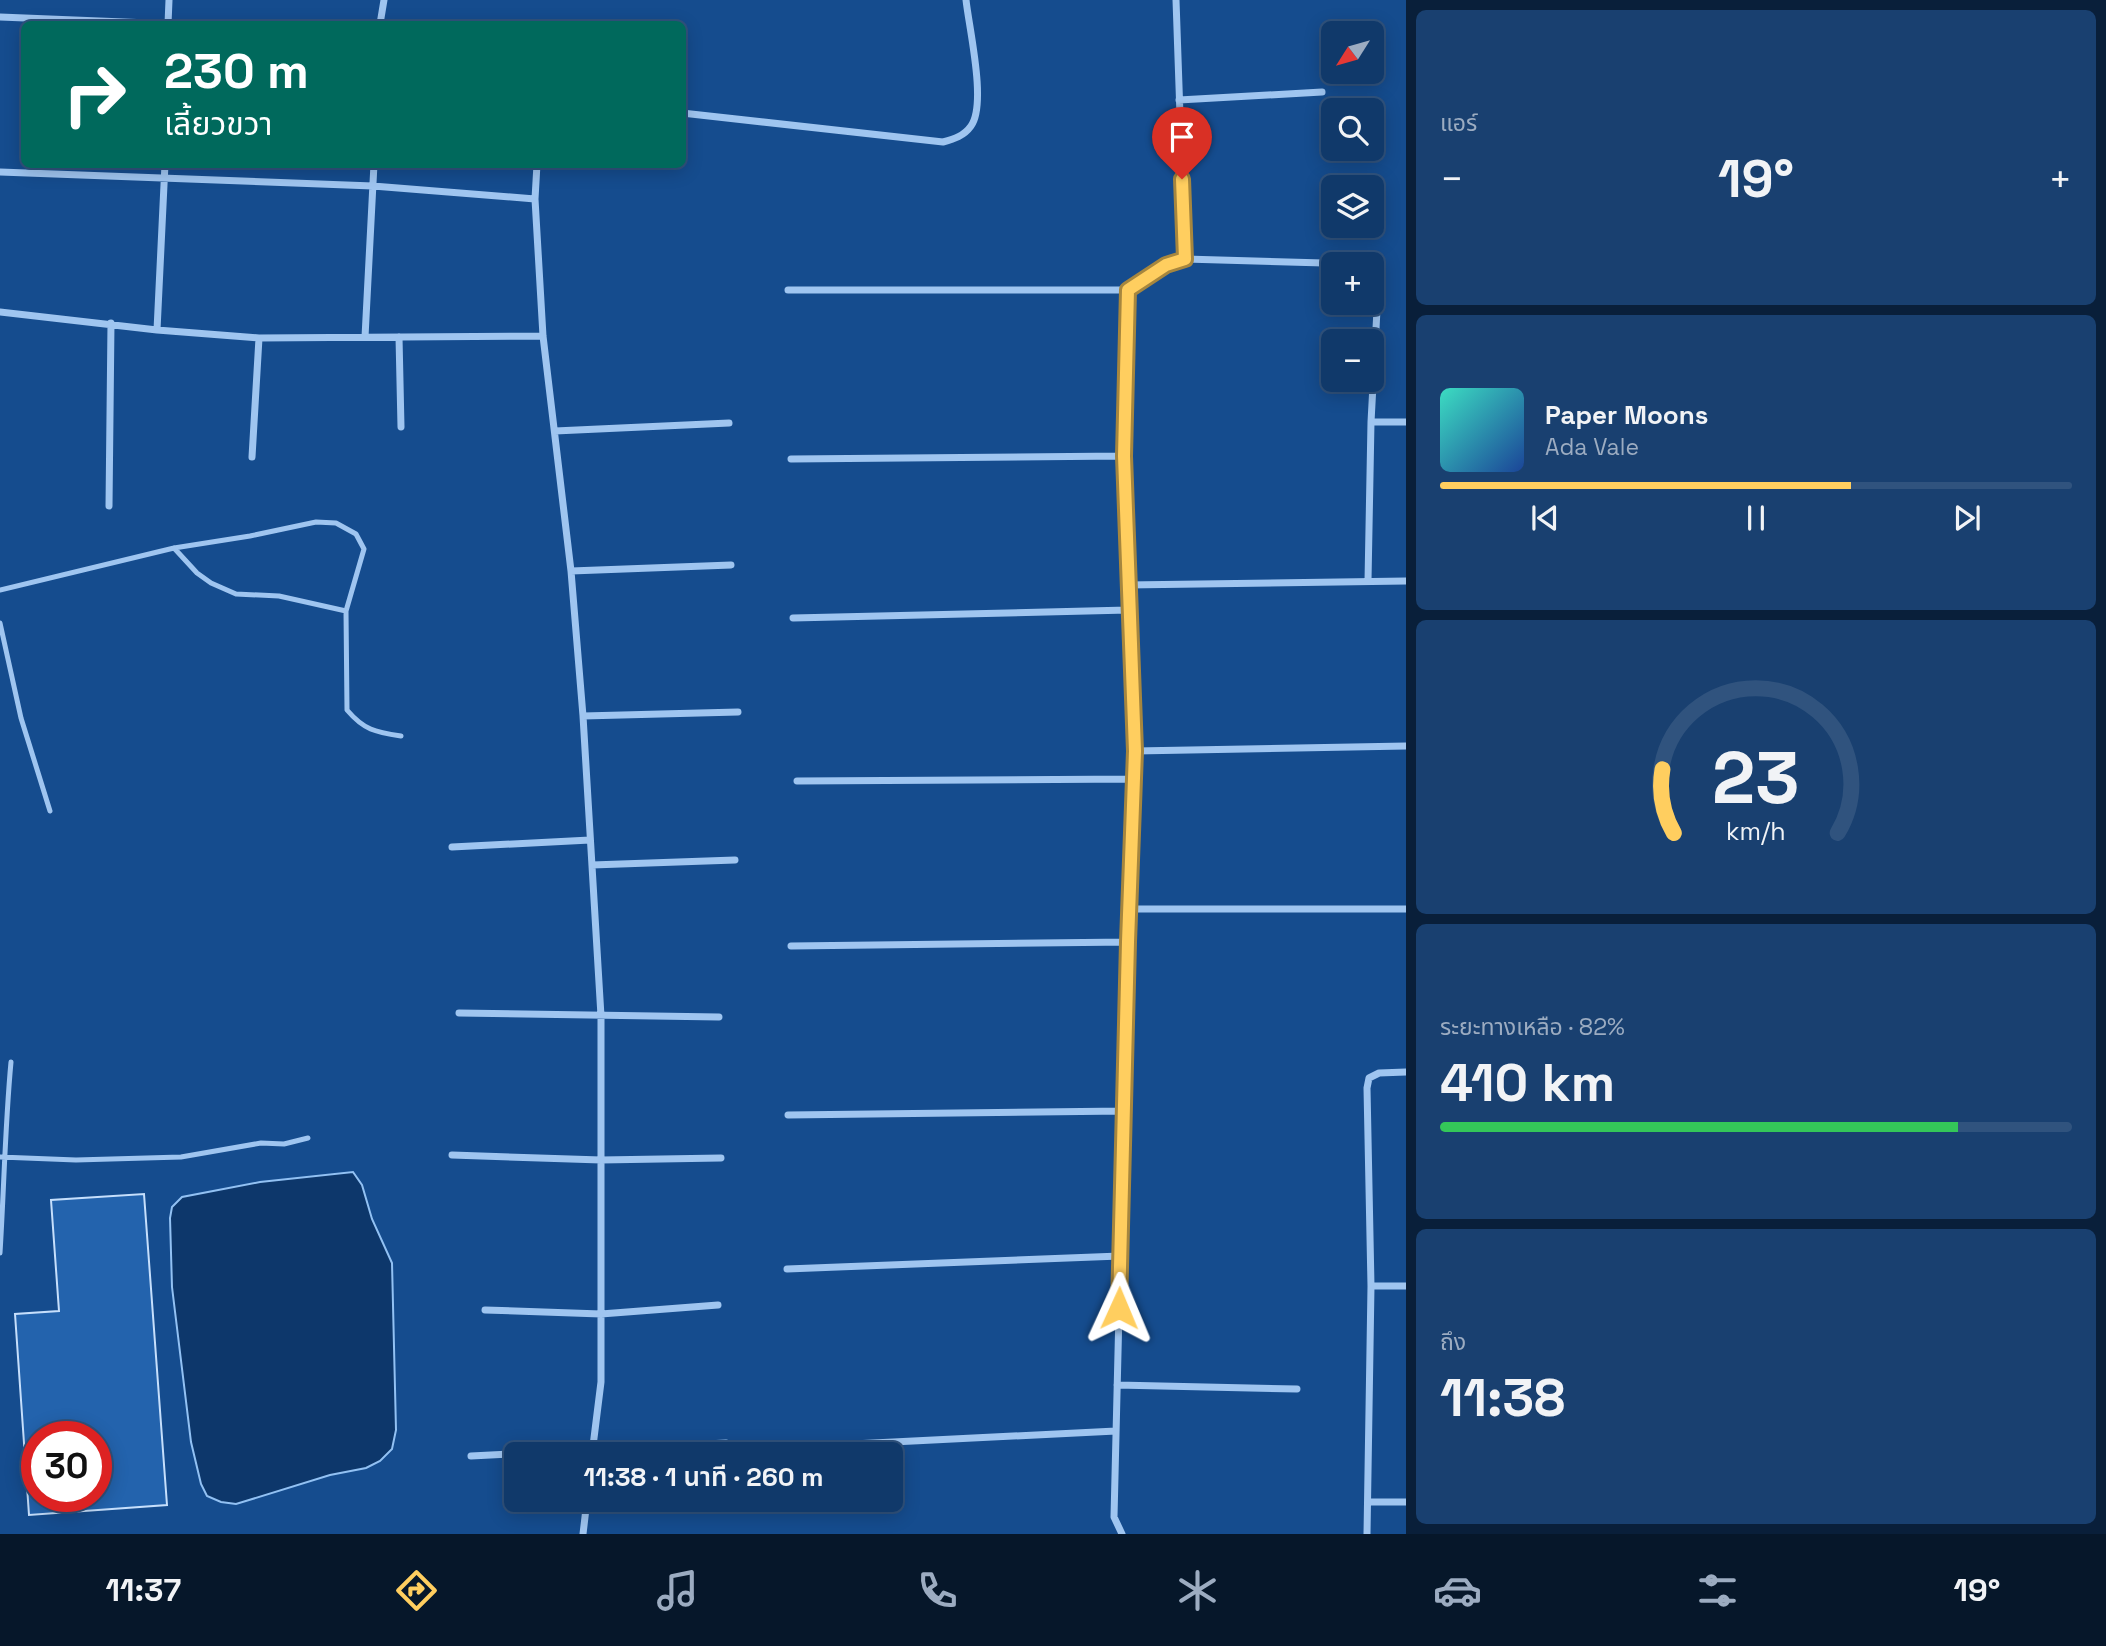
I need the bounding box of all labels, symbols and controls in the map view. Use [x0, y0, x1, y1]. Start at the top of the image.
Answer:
north arrow [1321, 21, 1384, 84]
map controls [1321, 21, 1384, 392]
text: 230 m [164, 40, 309, 102]
icon: right [49, 49, 140, 140]
button: search [1321, 98, 1384, 161]
text: เลี้ยวขวา [164, 104, 272, 144]
pin [1152, 107, 1212, 179]
text: แอร์ [1440, 108, 1477, 138]
icon: arrive [1163, 118, 1201, 156]
text: 19° [1718, 146, 1794, 212]
text: − [1440, 155, 1464, 203]
text: + [2048, 155, 2072, 203]
button: layers [1321, 175, 1384, 238]
button: + [1321, 252, 1384, 315]
button: − [1321, 329, 1384, 392]
text: Paper Moons [1545, 398, 1708, 432]
text: Ada Vale [1545, 432, 1639, 462]
icon: previous [1526, 499, 1564, 537]
icon: pause [1737, 499, 1775, 537]
icon: next [1948, 499, 1986, 537]
text: 23 [1712, 731, 1800, 824]
text: km/h [1726, 815, 1786, 847]
text: ระยะทางเหลือ · 82% [1440, 1012, 1625, 1042]
text: 410 km [1440, 1050, 1615, 1116]
position arrow [1082, 1271, 1156, 1345]
text: ถึง [1440, 1327, 1466, 1357]
text: 11:38 [1440, 1365, 1565, 1431]
speed limit sign: 30 [21, 1421, 112, 1512]
text: 11:38 · 1 นาที · 260 m [584, 1460, 823, 1494]
icon: directions [392, 1566, 441, 1615]
icon: music [653, 1566, 702, 1615]
icon: phone [913, 1566, 962, 1615]
icon: climate [1173, 1566, 1222, 1615]
icon: car [1433, 1566, 1482, 1615]
icon: filters [1693, 1566, 1742, 1615]
text: 11:37 [106, 1570, 181, 1610]
text: 19° [1953, 1570, 2000, 1610]

